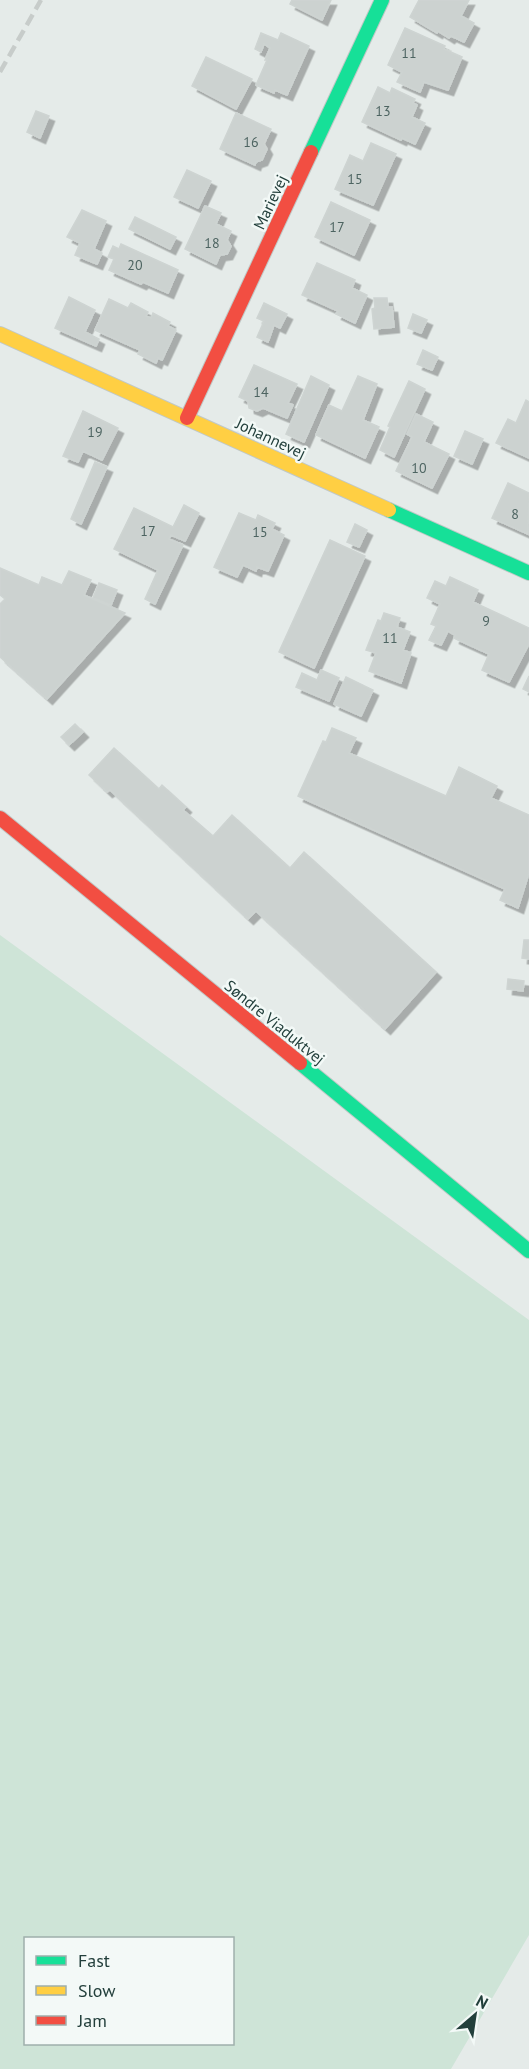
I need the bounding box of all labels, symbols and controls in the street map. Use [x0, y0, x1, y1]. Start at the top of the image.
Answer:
house number: 11 [401, 44, 417, 62]
house number: 13 [375, 102, 391, 120]
house number: 16 [243, 133, 259, 151]
house number: 15 [347, 170, 363, 188]
street label: Marievej [249, 171, 291, 233]
house number: 17 [329, 218, 345, 236]
house number: 18 [204, 234, 220, 252]
house number: 20 [127, 256, 143, 274]
house number: 14 [253, 383, 269, 401]
street label: Johannevej [232, 413, 309, 463]
house number: 19 [87, 423, 103, 441]
house number: 10 [411, 459, 427, 477]
house number: 8 [511, 505, 519, 523]
house number: 17 [140, 522, 156, 540]
house number: 15 [252, 523, 268, 541]
house number: 9 [482, 612, 490, 630]
house number: 11 [382, 629, 398, 647]
street label: Søndre Viaduktvej [221, 975, 329, 1069]
legend [24, 1937, 234, 2045]
text: Fast [78, 1949, 110, 1972]
text: Slow [78, 1979, 116, 2002]
north arrow [445, 1985, 505, 2045]
text: N [473, 1991, 492, 2013]
text: Jam [77, 2009, 107, 2032]

